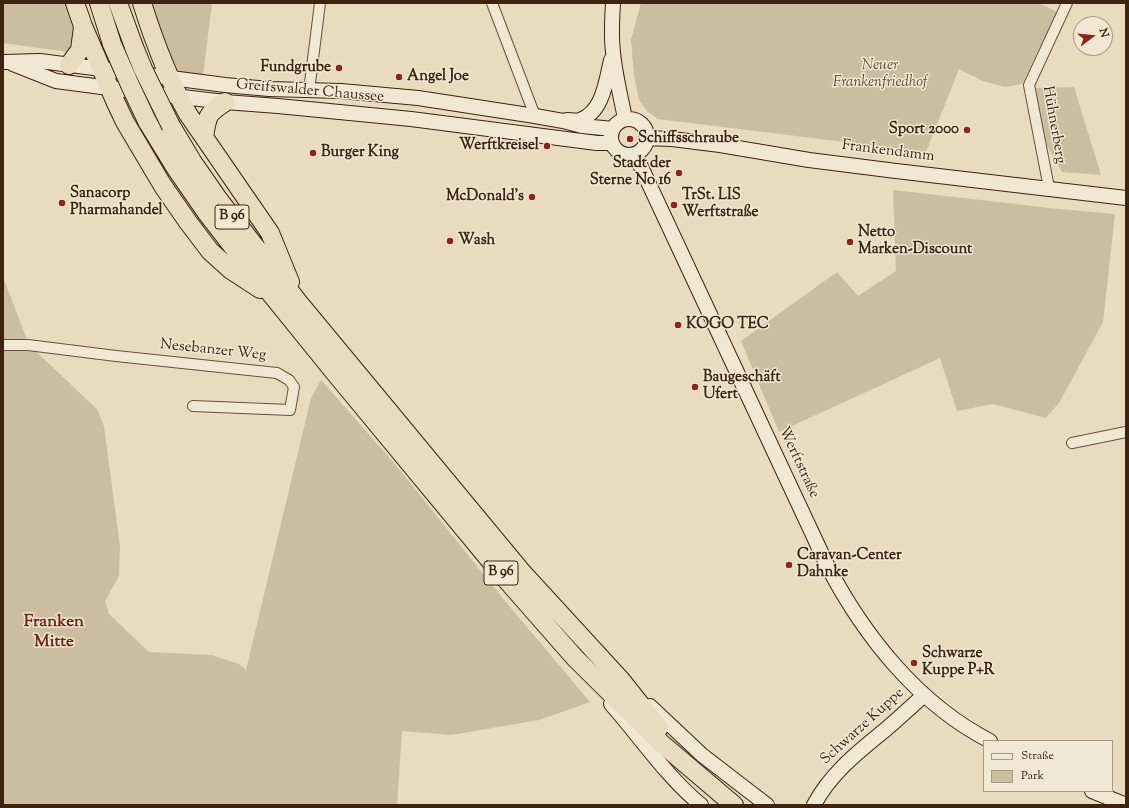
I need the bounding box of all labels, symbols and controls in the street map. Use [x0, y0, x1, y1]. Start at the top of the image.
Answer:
north arrow [1073, 16, 1113, 56]
text: N [1095, 27, 1112, 39]
park label: Neuer Frankenfriedhof [833, 57, 927, 92]
place label: Fundgrube [261, 59, 331, 77]
marker: Fundgrube [334, 63, 344, 73]
place label: Angel Joe [407, 68, 469, 86]
marker: Angel Joe [394, 72, 404, 82]
street label: Greifswalder Chaussee [235, 77, 385, 107]
street label: Hühnerberg [1037, 85, 1069, 165]
place label: Sport 2000 [889, 121, 959, 139]
marker: Sport 2000 [962, 125, 972, 135]
place label: Schiffsschraube [638, 130, 739, 148]
marker: Schiffsschraube [625, 134, 635, 144]
place label: Werftkreisel [459, 137, 539, 155]
street label: Frankendamm [841, 137, 935, 167]
marker: Werftkreisel [542, 141, 552, 151]
place label: Burger King [321, 144, 399, 162]
marker: Burger King [308, 148, 318, 158]
place label: Stadt der Sterne No 16 [590, 155, 671, 190]
marker: Stadt der Sterne No 16 [674, 168, 684, 178]
place label: Sanacorp Pharmahandel [70, 185, 163, 220]
place label: TrSt. LIS Werftstraße [682, 187, 759, 222]
place label: McDonald's [446, 188, 524, 206]
marker: McDonald's [527, 192, 537, 202]
marker: Sanacorp Pharmahandel [57, 198, 67, 208]
marker: TrSt. LIS Werftstraße [669, 200, 679, 210]
road number: B 96 [215, 205, 249, 229]
place label: Netto Marken-Discount [858, 224, 972, 259]
place label: Wash [458, 232, 495, 250]
marker: Wash [445, 236, 455, 246]
marker: Netto Marken-Discount [845, 237, 855, 247]
place label: KOGO TEC [686, 316, 769, 334]
marker: KOGO TEC [673, 320, 683, 330]
street label: Nesebanzer Weg [159, 336, 267, 366]
place label: Baugeschäft Ufert [703, 369, 781, 404]
marker: Baugeschäft Ufert [690, 382, 700, 392]
street label: Werftstraße [774, 424, 822, 502]
place label: Caravan-Center Dahnke [797, 547, 902, 582]
marker: Caravan-Center Dahnke [784, 560, 794, 570]
road number: B 96 [484, 561, 518, 585]
district label: Franken Mitte [24, 613, 84, 653]
place label: Schwarze Kuppe P+R [922, 645, 995, 680]
marker: Schwarze Kuppe P+R [909, 658, 919, 668]
street label: Schwarze Kuppe [818, 685, 908, 769]
legend [983, 740, 1113, 792]
text: Straße [1021, 747, 1054, 765]
text: Park [1021, 767, 1044, 785]

